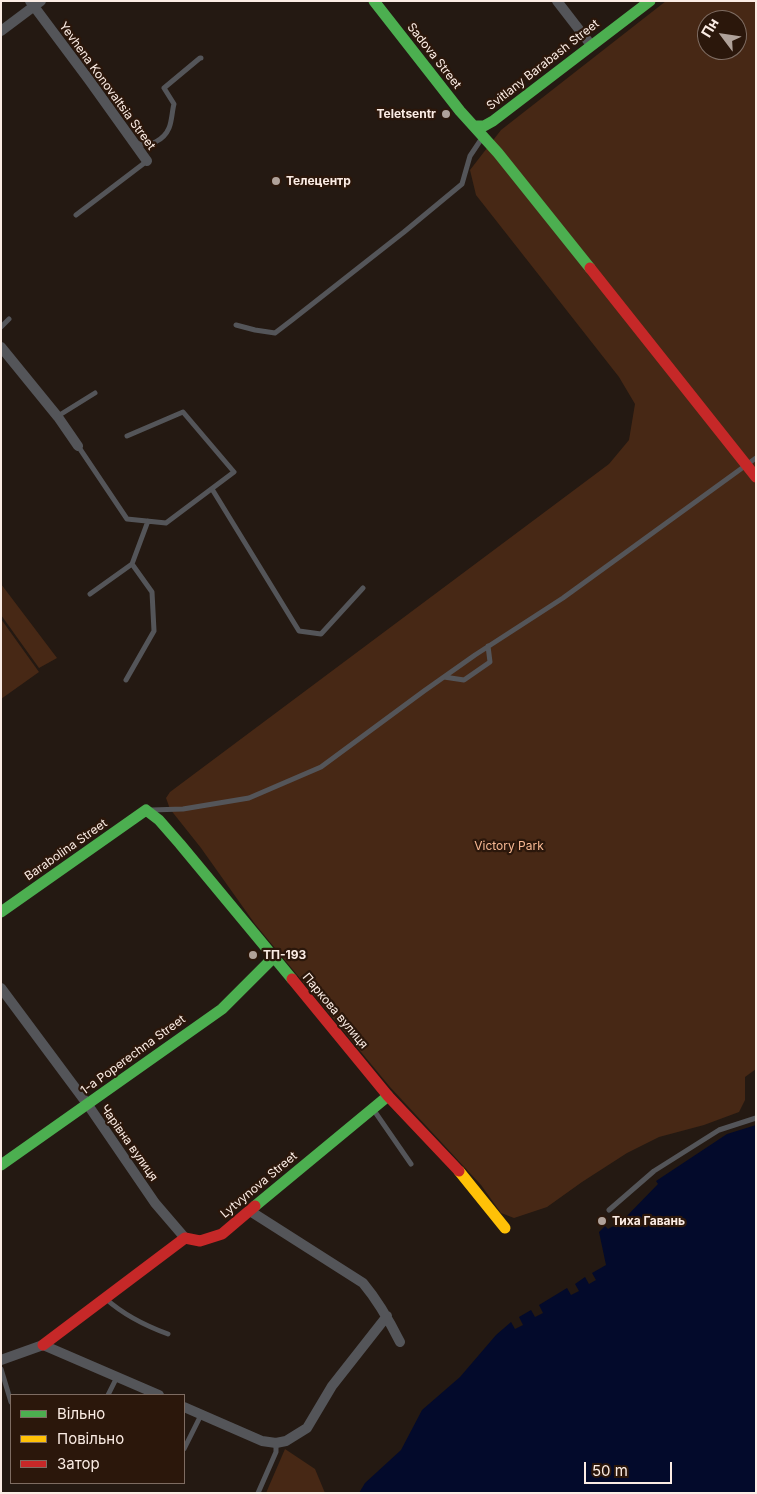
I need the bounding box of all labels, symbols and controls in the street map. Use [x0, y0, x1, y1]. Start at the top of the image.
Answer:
north arrow [697, 10, 747, 60]
text: Пн [697, 15, 722, 40]
street label: Svitlany Barabash Street [484, 17, 602, 113]
street label: Yevhena Konovaltsia Street [56, 19, 158, 153]
street label: Sadova Street [404, 20, 464, 92]
place label: Teletsentr [376, 107, 436, 121]
marker: Teletsentr [440, 108, 452, 120]
place label: Телецентр [286, 174, 351, 188]
marker: Телецентр [270, 175, 282, 187]
street label: Barabolina Street [22, 816, 110, 884]
park label: Victory Park [474, 839, 544, 853]
place label: ТП-193 [263, 948, 306, 962]
marker: ТП-193 [247, 949, 259, 961]
street label: Паркова вулиця [299, 970, 371, 1052]
street label: 1-a Poperechna Street [78, 1012, 188, 1098]
street label: Чарівна вулиця [97, 1102, 161, 1184]
street label: Lytvynova Street [218, 1149, 300, 1221]
place label: Тиха Гавань [612, 1214, 685, 1228]
marker: Тиха Гавань [596, 1215, 608, 1227]
legend [10, 1394, 185, 1484]
text: Вільно [57, 1404, 105, 1423]
text: Повільно [57, 1429, 124, 1448]
scale bar [587, 1452, 674, 1484]
text: Затор [57, 1454, 100, 1473]
text: 50 m [592, 1461, 628, 1480]

